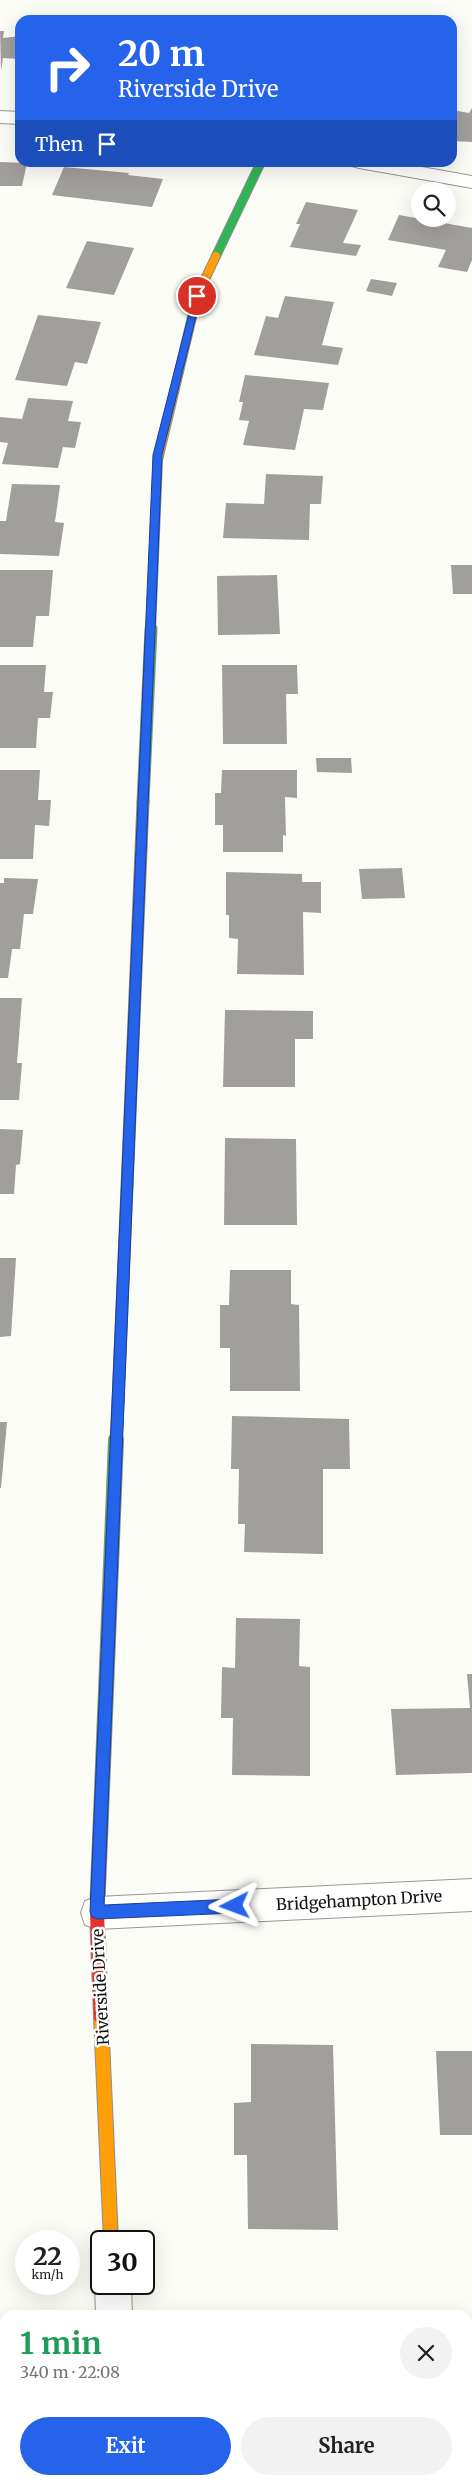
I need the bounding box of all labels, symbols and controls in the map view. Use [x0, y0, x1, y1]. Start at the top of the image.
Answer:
text: 20 m [118, 32, 205, 76]
icon: right [35, 35, 100, 100]
text: Riverside Drive [118, 75, 278, 103]
icon: arrive [93, 130, 121, 158]
text: Then [35, 132, 83, 156]
map controls [411, 182, 456, 227]
button: search [411, 182, 456, 227]
pin [176, 275, 218, 317]
icon: arrive [183, 282, 211, 310]
position arrow [208, 1879, 260, 1931]
street label: Bridgehampton Drive [276, 1886, 442, 1914]
street label: Riverside Drive [87, 1928, 113, 2046]
speed limit sign: 30 [90, 2230, 155, 2295]
text: 22 [33, 2240, 62, 2272]
text: km/h [32, 2267, 63, 2282]
text: 1 min [20, 2324, 102, 2362]
button: close [400, 2327, 452, 2379]
text: 340 m · 22:08 [20, 2362, 120, 2382]
button: Exit [20, 2417, 231, 2475]
button: Share [241, 2417, 452, 2475]

